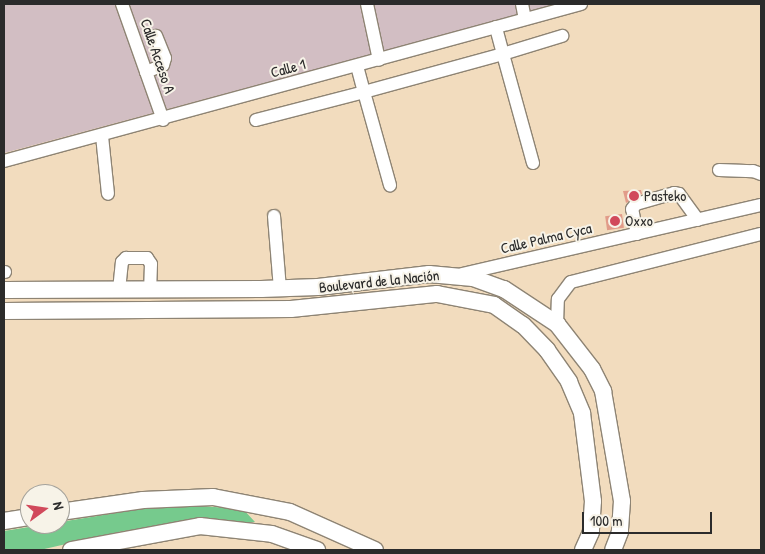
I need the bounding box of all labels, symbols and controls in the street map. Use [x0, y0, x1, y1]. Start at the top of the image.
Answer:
street label: Calle Acceso A [137, 16, 179, 96]
street label: Calle 1 [269, 55, 307, 81]
place label: Pasteko [644, 187, 686, 205]
marker: Pasteko [628, 190, 640, 202]
place label: Oxxo [625, 212, 653, 230]
marker: Oxxo [609, 215, 621, 227]
street label: Calle Palma Cyca [499, 219, 593, 257]
street label: Boulevard de la Nación [318, 266, 440, 296]
north arrow [20, 484, 70, 534]
text: N [49, 500, 69, 511]
scale bar [585, 502, 715, 534]
text: 100 m [590, 510, 623, 531]

